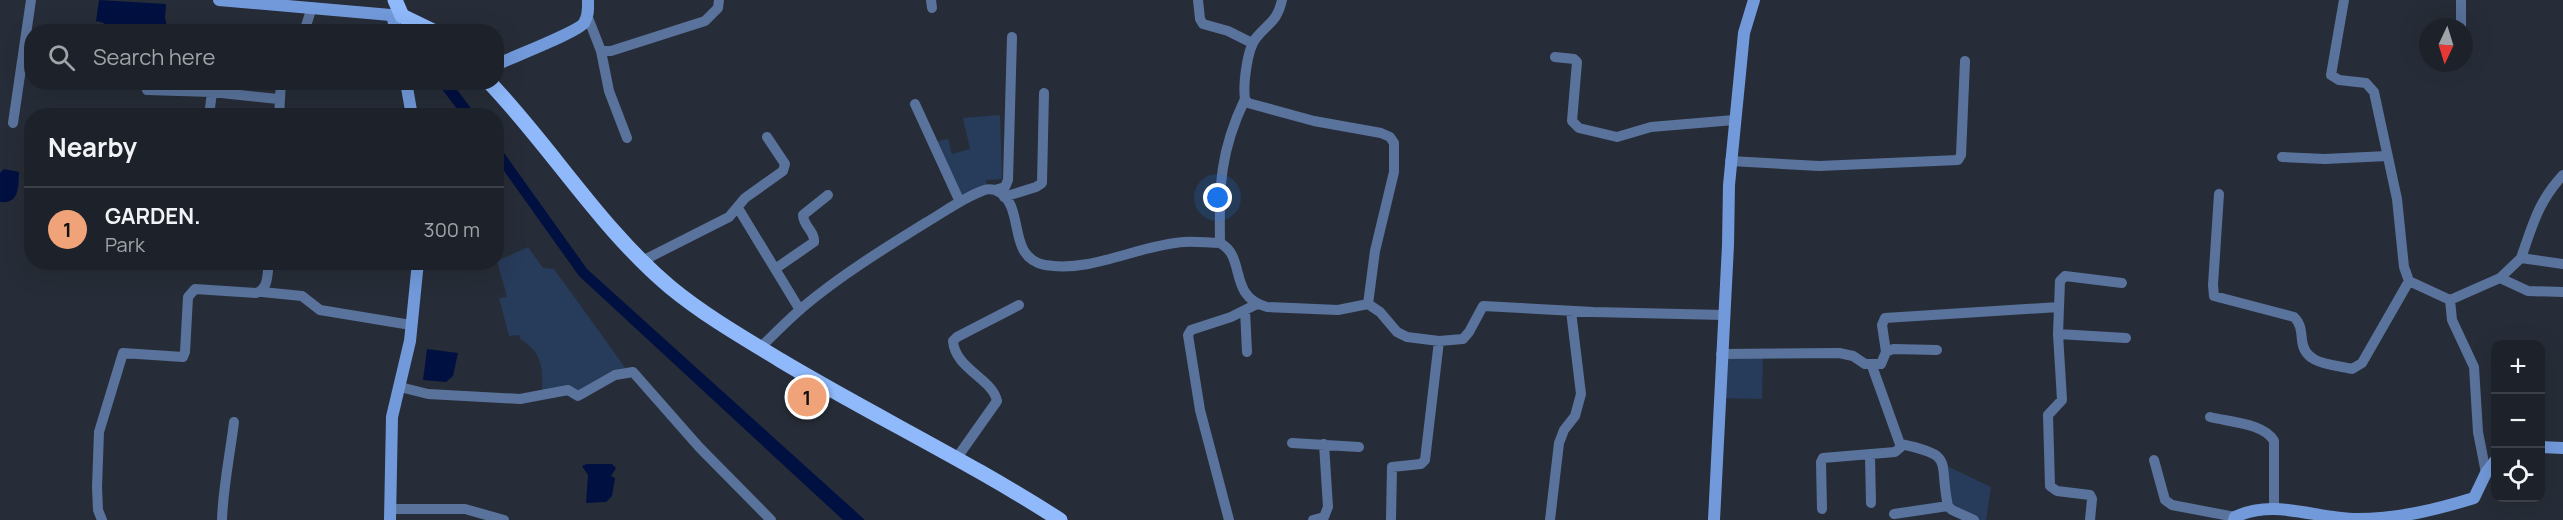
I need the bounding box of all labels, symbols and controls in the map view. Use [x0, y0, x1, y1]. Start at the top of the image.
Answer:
north arrow [2419, 18, 2473, 72]
search box [24, 24, 504, 90]
icon: search [45, 41, 78, 74]
text: Search here [93, 42, 215, 72]
text: Nearby [48, 129, 137, 165]
your location [1203, 183, 1232, 212]
text: GARDEN. [105, 201, 201, 231]
text: 1 [63, 216, 72, 243]
text: 300 m [424, 216, 480, 243]
text: Park [105, 231, 145, 258]
map controls [2491, 340, 2545, 502]
button: + [2491, 340, 2545, 394]
pin: 1 [788, 374, 826, 420]
button: − [2491, 394, 2545, 448]
button: locate [2491, 448, 2545, 502]

